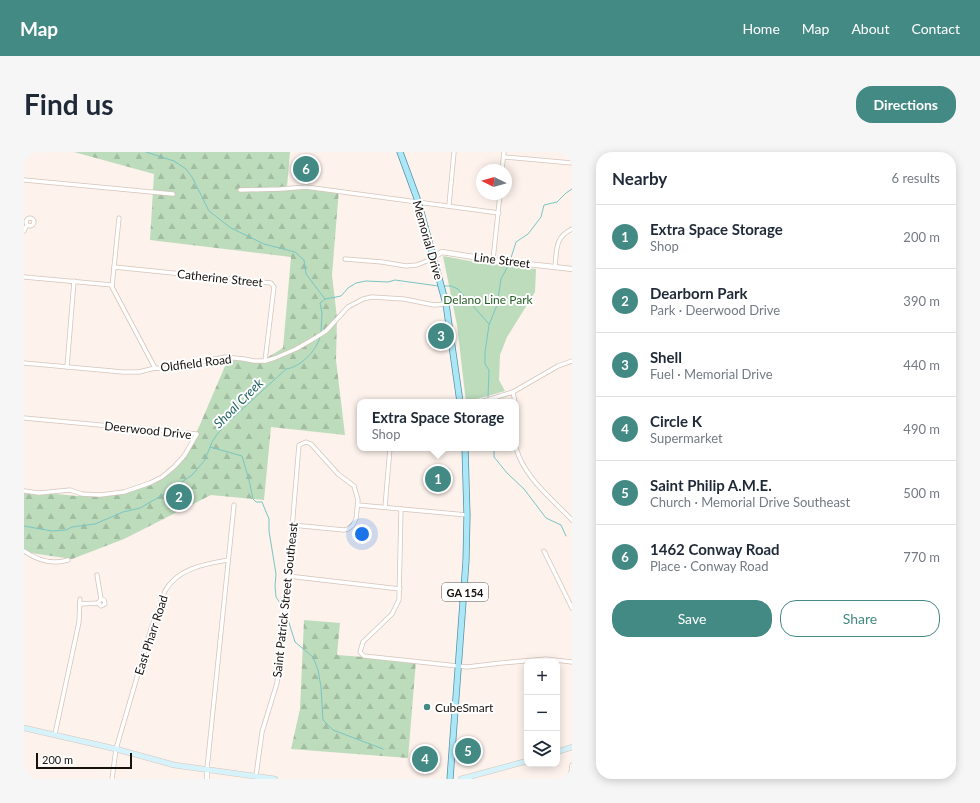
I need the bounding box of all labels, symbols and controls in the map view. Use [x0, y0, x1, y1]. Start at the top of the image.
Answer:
text: Map [20, 17, 58, 40]
text: Home [742, 20, 780, 37]
text: Map [802, 20, 829, 37]
text: About [851, 20, 889, 37]
text: Contact [911, 20, 960, 37]
button: Directions [856, 86, 956, 123]
text: Find us [24, 87, 114, 121]
pin: 6 [293, 154, 319, 184]
north arrow [476, 164, 512, 200]
text: Nearby [612, 168, 667, 189]
text: 6 results [892, 170, 940, 186]
street label: Memorial Drive [410, 199, 446, 281]
text: Extra Space Storage [650, 220, 783, 238]
text: 1 [621, 229, 629, 245]
text: 200 m [903, 229, 940, 245]
text: Shop [650, 238, 679, 254]
street label: Line Street [473, 249, 532, 271]
street label: Catherine Street [176, 266, 264, 290]
text: Dearborn Park [650, 284, 748, 302]
park label: Delano Line Park [443, 292, 534, 307]
text: 2 [621, 293, 629, 309]
text: 390 m [903, 293, 940, 309]
text: Park · Deerwood Drive [650, 302, 780, 318]
pin: 3 [428, 321, 454, 351]
text: Shell [650, 348, 682, 366]
street label: Oldfield Road [160, 351, 232, 375]
text: 3 [621, 357, 629, 373]
text: 440 m [903, 357, 940, 373]
text: Fuel · Memorial Drive [650, 366, 773, 382]
water label: Shoal Creek [210, 374, 267, 431]
popup [357, 399, 519, 451]
text: Extra Space Storage [372, 408, 504, 426]
text: Circle K [650, 412, 702, 430]
street label: Deerwood Drive [104, 418, 192, 442]
text: 4 [621, 421, 629, 437]
text: 490 m [903, 421, 940, 437]
text: Shop [372, 426, 401, 442]
text: Supermarket [650, 430, 723, 446]
pin: 1 [425, 464, 451, 494]
text: Saint Philip A.M.E. [650, 476, 772, 494]
pin: 2 [166, 482, 192, 512]
text: 5 [621, 485, 629, 501]
text: 500 m [903, 485, 940, 501]
text: Church · Memorial Drive Southeast [650, 494, 850, 510]
street label: Saint Patrick Street Southeast [269, 521, 301, 678]
your location [352, 524, 372, 544]
text: 1462 Conway Road [650, 540, 780, 558]
text: 6 [621, 549, 629, 565]
text: 770 m [903, 549, 940, 565]
text: Place · Conway Road [650, 558, 768, 574]
road number: GA 154 [442, 583, 488, 601]
street label: East Pharr Road [131, 593, 171, 677]
button: Save [612, 600, 772, 637]
button: Share [780, 600, 940, 637]
map controls [524, 659, 560, 767]
button: + [524, 659, 560, 695]
button: − [524, 695, 560, 731]
place label: CubeSmart [435, 700, 494, 715]
marker: CubeSmart [422, 702, 432, 712]
button: layers [524, 731, 560, 767]
pin: 5 [455, 736, 481, 766]
pin: 4 [412, 744, 438, 774]
scale bar [36, 751, 132, 770]
text: 200 m [42, 753, 73, 766]

